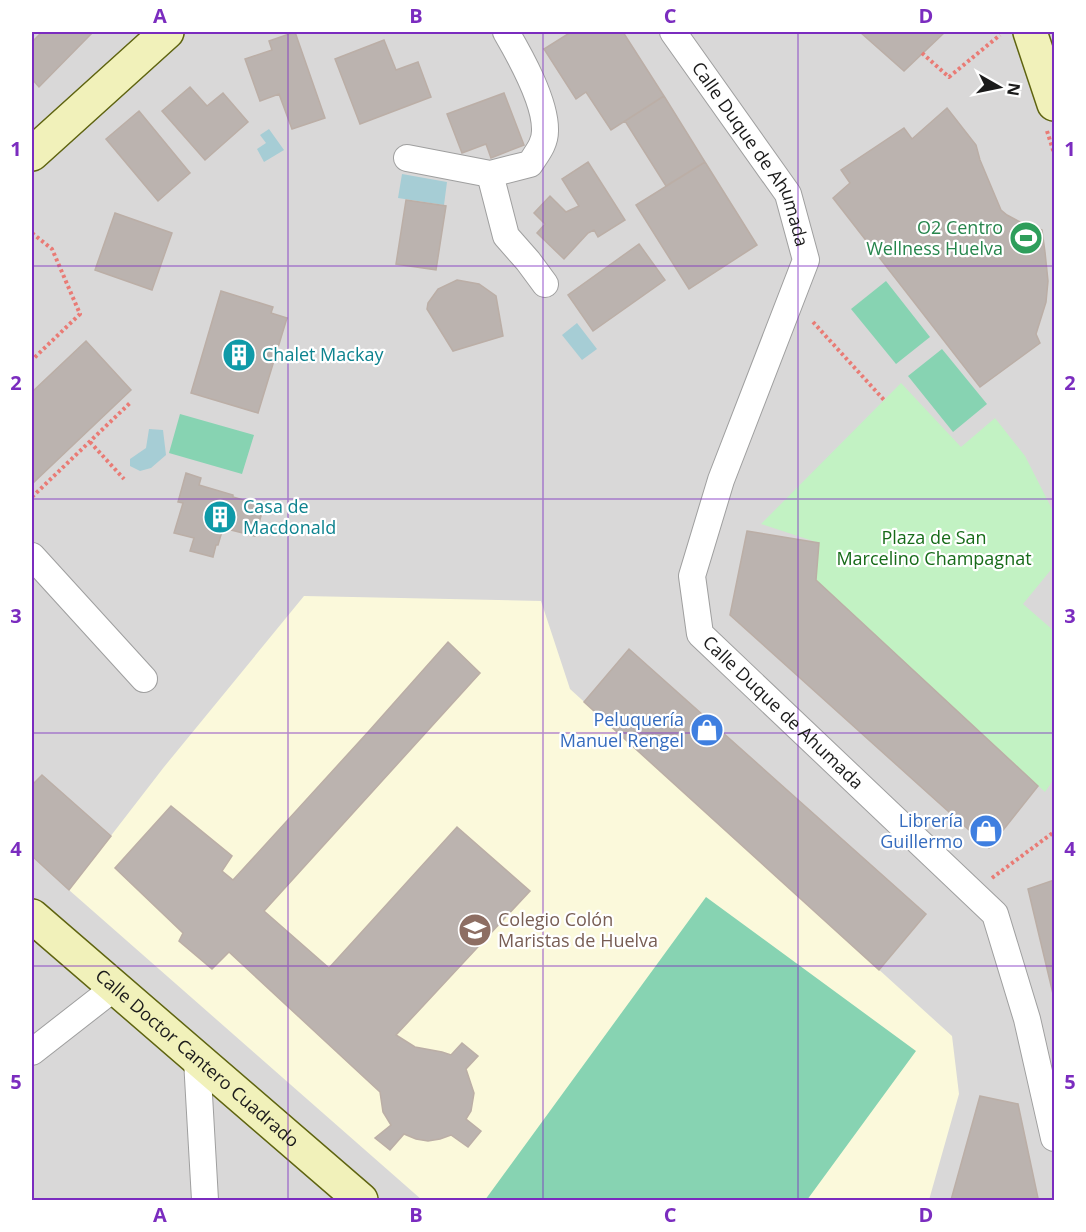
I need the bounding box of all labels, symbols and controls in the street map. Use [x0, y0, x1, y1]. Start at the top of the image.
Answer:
text: A [153, 2, 167, 29]
text: B [409, 2, 423, 29]
text: C [664, 2, 677, 29]
text: D [919, 2, 933, 29]
street label: Calle Duque de Ahumada [687, 57, 815, 249]
north arrow [969, 57, 1029, 117]
text: N [1002, 81, 1026, 97]
text: 1 [10, 135, 22, 162]
text: 1 [1064, 135, 1076, 162]
place label: O2 Centro Wellness Huelva [866, 215, 1003, 260]
sports icon: O2 Centro Wellness Huelva [1008, 220, 1044, 256]
building icon: Chalet Mackay [221, 337, 257, 373]
place label: Chalet Mackay [262, 342, 384, 366]
text: 2 [10, 369, 22, 396]
text: 2 [1064, 369, 1076, 396]
place label: Casa de Macdonald [243, 494, 336, 539]
building icon: Casa de Macdonald [202, 499, 238, 535]
park label: Plaza de San Marcelino Champagnat [836, 525, 1032, 570]
text: 3 [10, 602, 22, 629]
text: 3 [1064, 602, 1076, 629]
street label: Calle Duque de Ahumada [698, 630, 869, 794]
place label: Peluquería Manuel Rengel [560, 707, 684, 752]
shop icon: Peluquería Manuel Rengel [689, 712, 725, 748]
place label: Librería Guillermo [880, 808, 963, 853]
shop icon: Librería Guillermo [968, 813, 1004, 849]
text: 4 [10, 835, 22, 862]
text: 4 [1064, 835, 1076, 862]
place label: Colegio Colón Maristas de Huelva [498, 907, 658, 952]
school or university icon: Colegio Colón Maristas de Huelva [457, 912, 493, 948]
street label: Calle Doctor Cantero Cuadrado [91, 963, 304, 1152]
text: 5 [10, 1068, 22, 1095]
text: 5 [1064, 1068, 1076, 1095]
text: A [153, 1201, 167, 1228]
text: B [409, 1201, 423, 1228]
text: C [664, 1201, 677, 1228]
text: D [919, 1201, 933, 1228]

